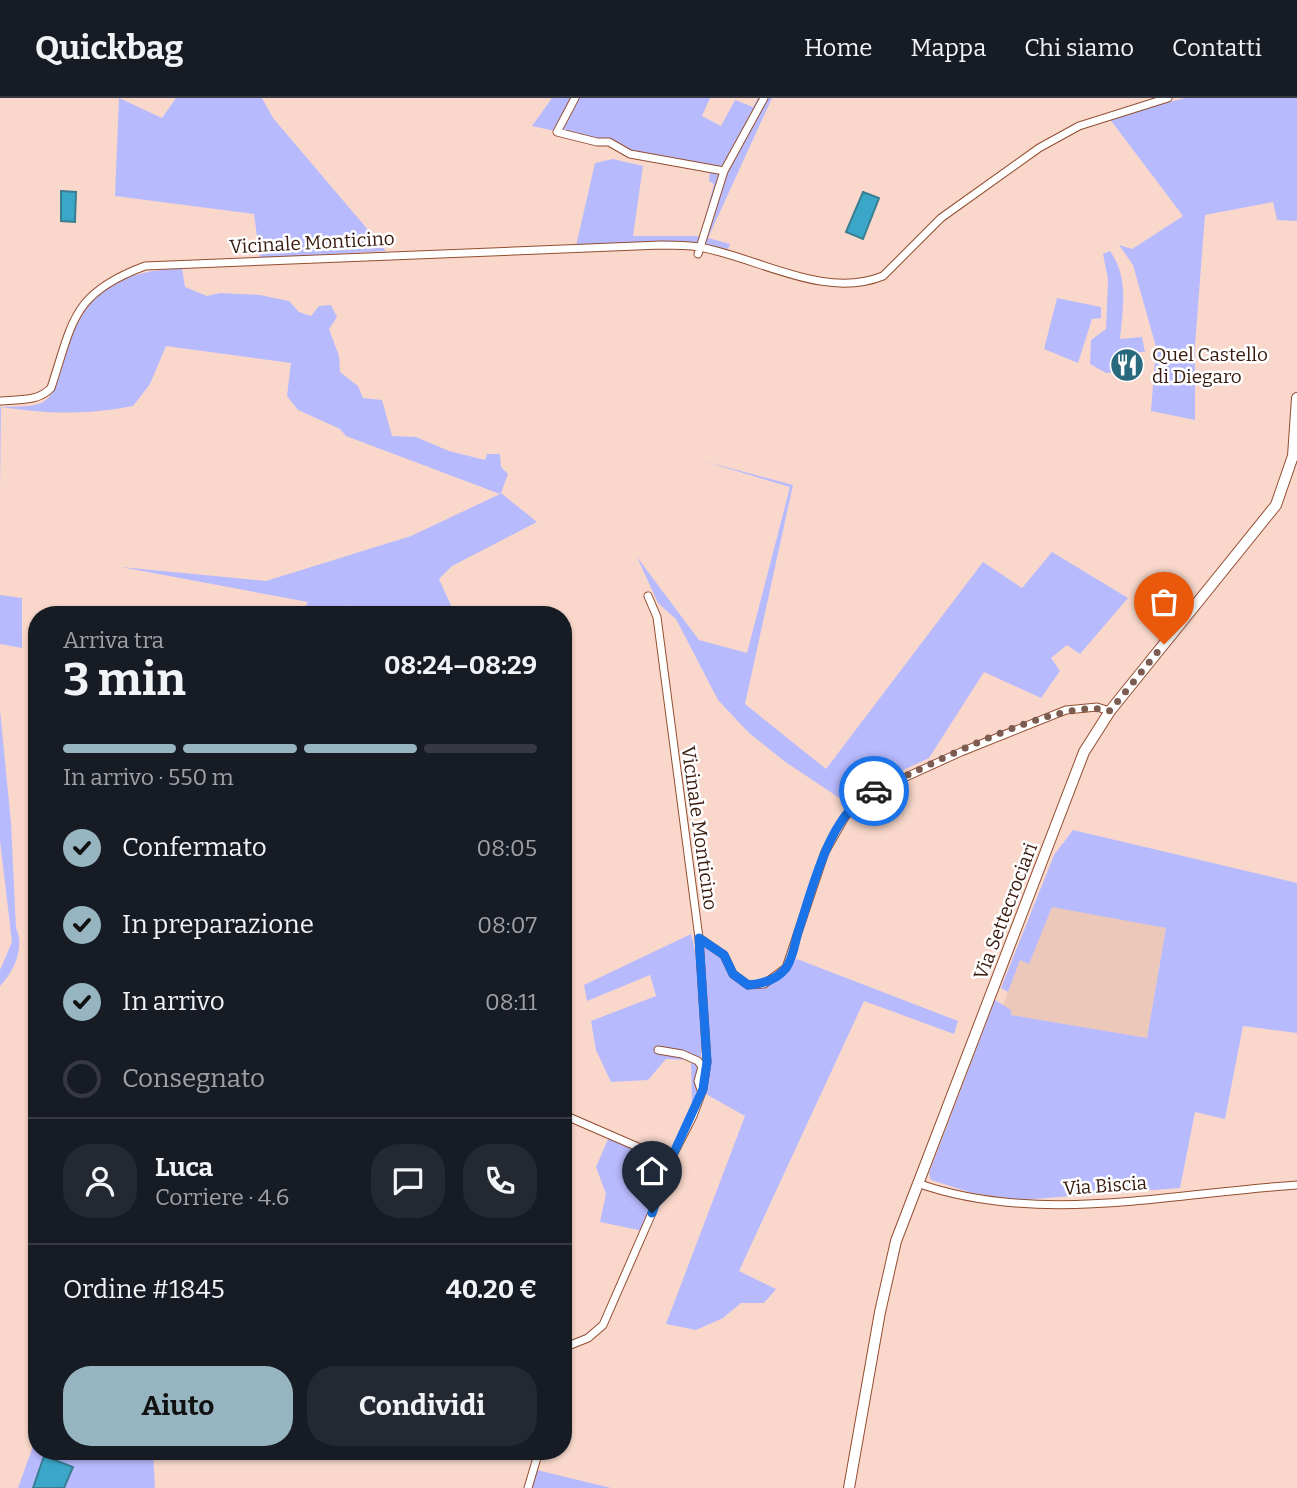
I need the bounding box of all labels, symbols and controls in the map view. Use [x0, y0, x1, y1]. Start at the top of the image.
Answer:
text: Quickbag [35, 28, 184, 68]
text: Home [804, 34, 872, 62]
text: Mappa [910, 34, 986, 62]
text: Chi siamo [1024, 34, 1134, 62]
text: Contatti [1172, 34, 1262, 62]
street label: Vicinale Monticino [229, 227, 395, 258]
place label: Quel Castello di Diegaro [1152, 343, 1268, 388]
restaurant icon: Quel Castello di Diegaro [1108, 346, 1146, 384]
pin [1134, 572, 1194, 644]
icon: bag [1145, 583, 1183, 621]
text: Arriva tra [63, 626, 164, 654]
text: 08:24–08:29 [384, 650, 537, 681]
text: 3 min [63, 652, 186, 707]
street label: Vicinale Monticino [677, 745, 722, 912]
courier [839, 756, 909, 826]
text: In arrivo · 550 m [63, 763, 234, 791]
icon: car [855, 772, 893, 810]
icon: check [63, 829, 101, 867]
text: Confermato [122, 832, 267, 863]
text: 08:05 [477, 834, 537, 862]
street label: Via Settecrociari [969, 839, 1042, 983]
icon: check [63, 906, 101, 944]
text: In preparazione [122, 909, 314, 940]
text: 08:07 [477, 911, 537, 939]
icon: check [63, 983, 101, 1021]
text: In arrivo [122, 986, 225, 1017]
text: 08:11 [485, 988, 537, 1016]
text: Consegnato [122, 1063, 265, 1094]
pin [622, 1141, 682, 1213]
button: person [63, 1144, 137, 1218]
button: chat [371, 1144, 445, 1218]
button: phone [463, 1144, 537, 1218]
text: Luca [155, 1152, 213, 1183]
icon: home [633, 1152, 671, 1190]
street label: Via Biscia [1062, 1171, 1148, 1200]
text: Corriere · 4.6 [155, 1183, 289, 1211]
text: Ordine #1845 [63, 1274, 225, 1305]
text: 40.20 € [446, 1274, 537, 1305]
button: Aiuto [63, 1366, 293, 1446]
button: Condividi [307, 1366, 537, 1446]

